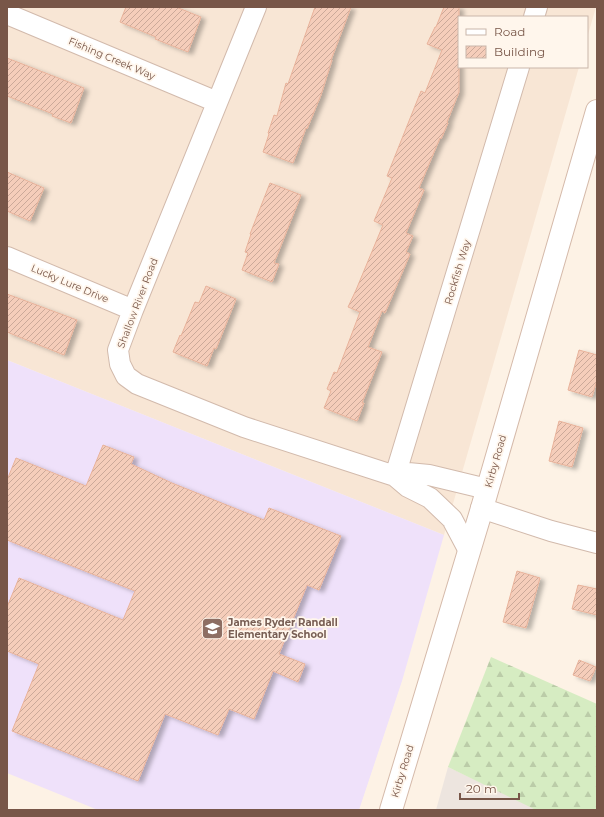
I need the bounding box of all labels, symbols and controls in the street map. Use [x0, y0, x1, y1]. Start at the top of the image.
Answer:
legend [458, 16, 588, 68]
text: Road [494, 24, 525, 39]
street label: Fishing Creek Way [66, 34, 158, 83]
text: Building [494, 44, 545, 59]
street label: Rockfish Way [441, 238, 474, 306]
street label: Shallow River Road [114, 256, 161, 350]
street label: Lucky Lure Drive [29, 261, 111, 306]
street label: Kirby Road [482, 433, 509, 489]
school or university icon: James Ryder Randall Elementary School [199, 615, 225, 641]
place label: James Ryder Randall Elementary School [227, 616, 338, 641]
street label: Kirby Road [388, 743, 417, 799]
scale bar [460, 775, 519, 801]
text: 20 m [466, 781, 497, 796]

